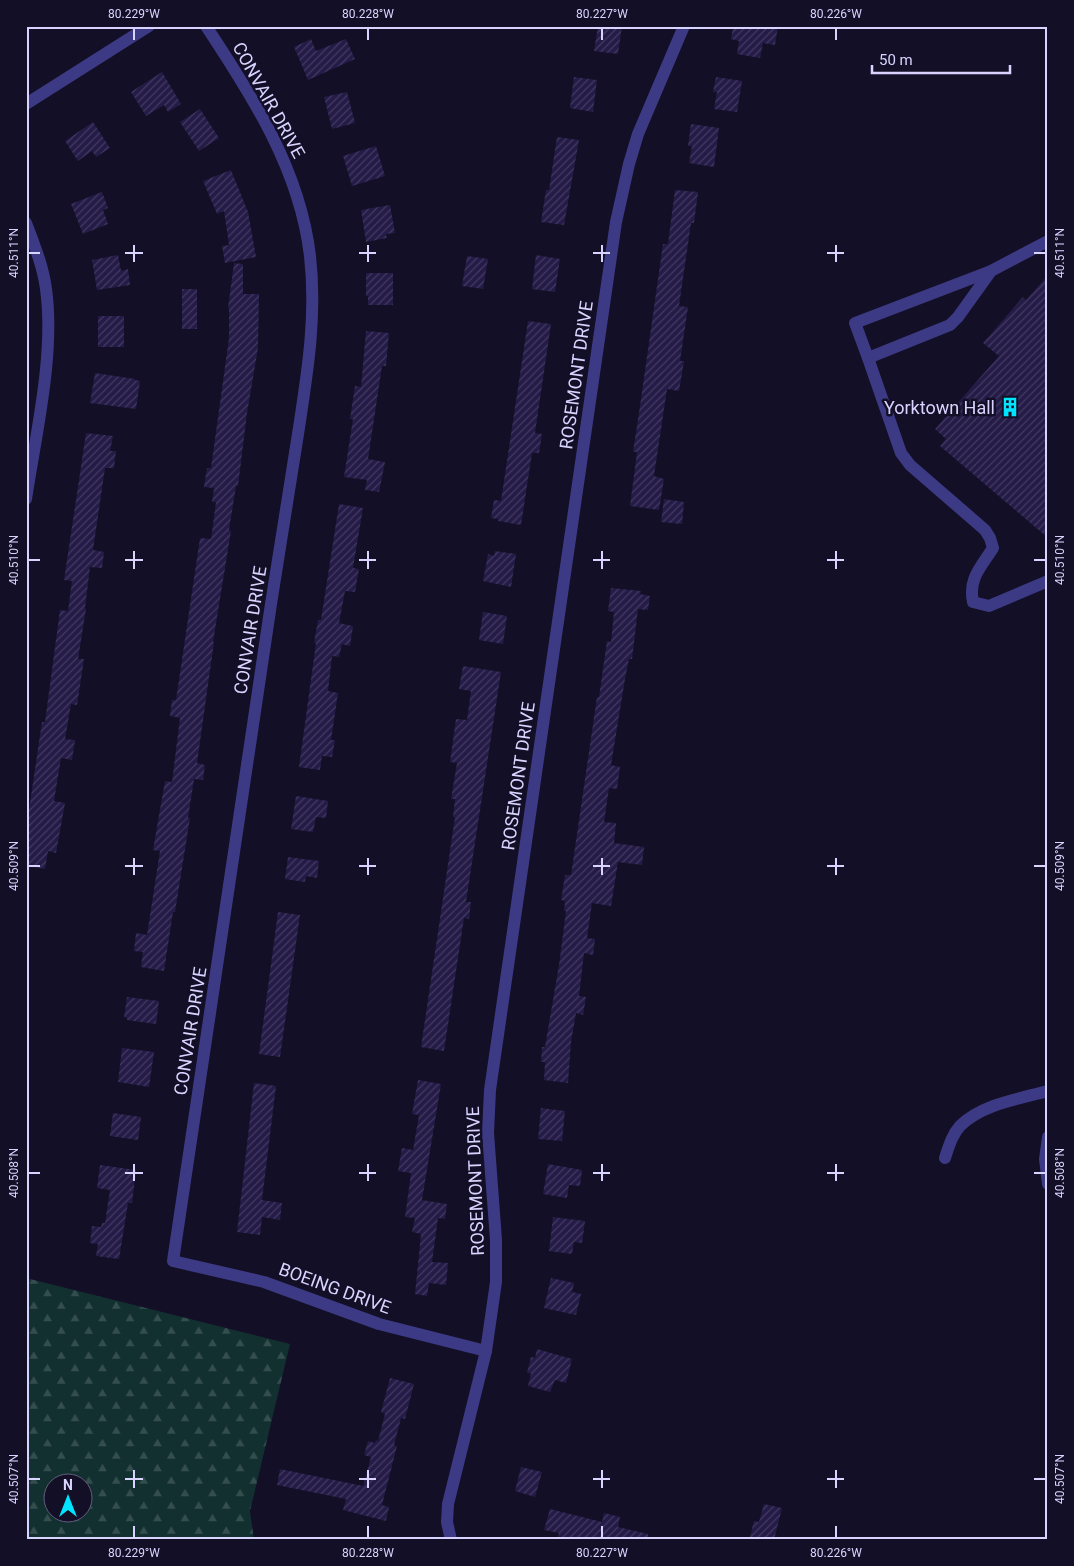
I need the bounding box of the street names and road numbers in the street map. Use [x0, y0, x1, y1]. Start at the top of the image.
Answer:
street label: CONVAIR DRIVE [228, 38, 310, 162]
street label: ROSEMONT DRIVE [555, 300, 597, 450]
street label: CONVAIR DRIVE [230, 564, 270, 696]
street label: ROSEMONT DRIVE [497, 701, 539, 851]
street label: CONVAIR DRIVE [170, 965, 210, 1097]
street label: ROSEMONT DRIVE [462, 1106, 488, 1256]
street label: BOEING DRIVE [276, 1258, 394, 1318]

